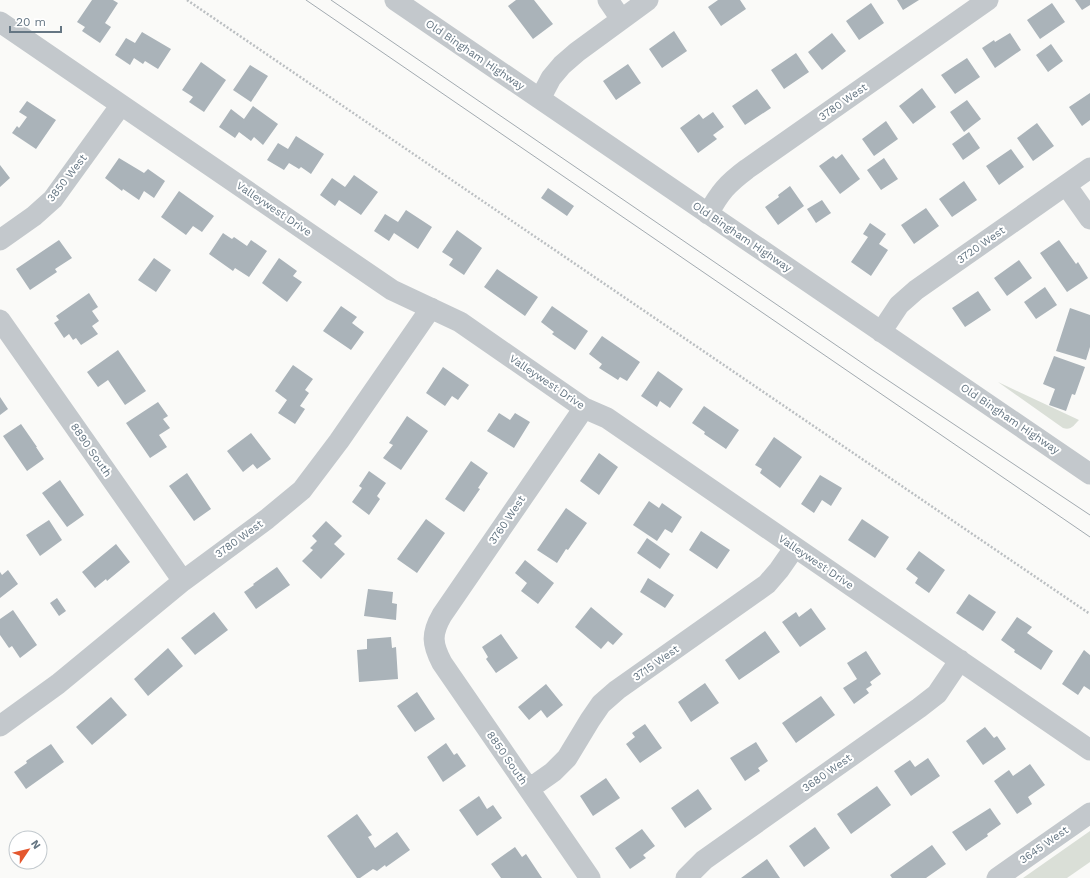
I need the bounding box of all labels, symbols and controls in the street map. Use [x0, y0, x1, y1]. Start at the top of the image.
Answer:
scale bar [10, 8, 61, 34]
text: 20 m [16, 15, 46, 29]
street label: Old Bingham Highway [423, 17, 527, 93]
street label: 3780 West [816, 80, 870, 123]
street label: 3850 West [44, 151, 90, 204]
street label: Valleywest Drive [234, 179, 314, 239]
street label: Old Bingham Highway [690, 199, 794, 275]
street label: 3720 West [954, 223, 1008, 266]
street label: Valleywest Drive [507, 352, 587, 412]
street label: Old Bingham Highway [958, 381, 1062, 457]
street label: 8890 South [68, 421, 114, 479]
street label: 3760 West [486, 493, 528, 547]
street label: 3780 West [213, 517, 266, 561]
street label: Valleywest Drive [776, 532, 856, 592]
street label: 3715 West [630, 642, 682, 684]
street label: 8850 South [484, 729, 530, 787]
street label: 3680 West [800, 751, 854, 795]
street label: 3645 West [1017, 823, 1071, 867]
north arrow [8, 830, 48, 870]
text: N [28, 837, 43, 852]

